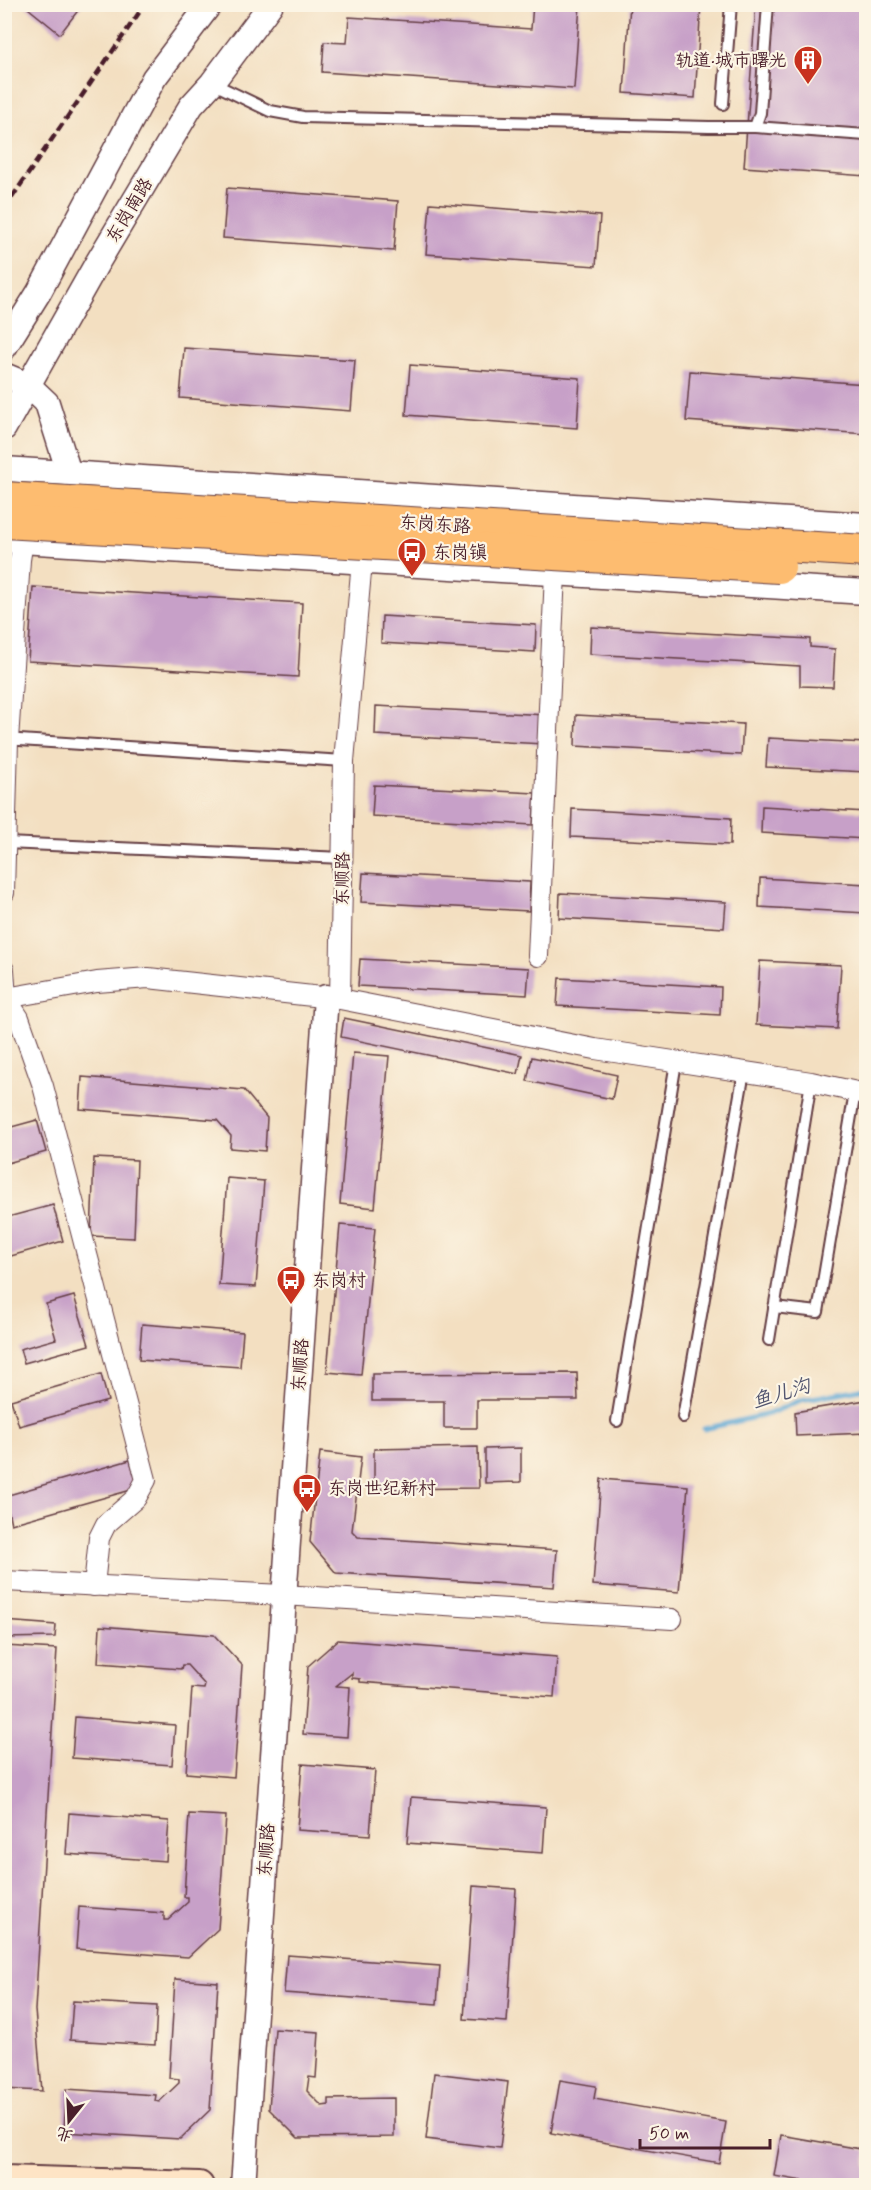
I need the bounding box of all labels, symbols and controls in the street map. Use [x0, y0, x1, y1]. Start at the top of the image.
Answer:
building icon: 轨道·城市曙光 [792, 44, 824, 86]
place label: 轨道·城市曙光 [675, 49, 787, 73]
street label: 东岗南路 [101, 173, 159, 248]
street label: 东岗东路 [398, 511, 472, 539]
bus stop icon: 东岗镇 [396, 536, 428, 578]
place label: 东岗镇 [433, 541, 487, 565]
street label: 东顺路 [331, 852, 355, 906]
bus stop icon: 东岗村 [275, 1264, 307, 1306]
place label: 东岗村 [312, 1269, 366, 1293]
street label: 东顺路 [287, 1337, 315, 1393]
water label: 鱼儿沟 [749, 1372, 816, 1416]
bus stop icon: 东岗世纪新村 [291, 1472, 323, 1514]
place label: 东岗世纪新村 [328, 1477, 436, 1501]
street label: 东顺路 [253, 1822, 281, 1878]
north arrow [39, 2091, 99, 2151]
scale bar [640, 2112, 770, 2150]
text: 北 [54, 2121, 76, 2146]
text: 50 m [649, 2122, 689, 2146]

